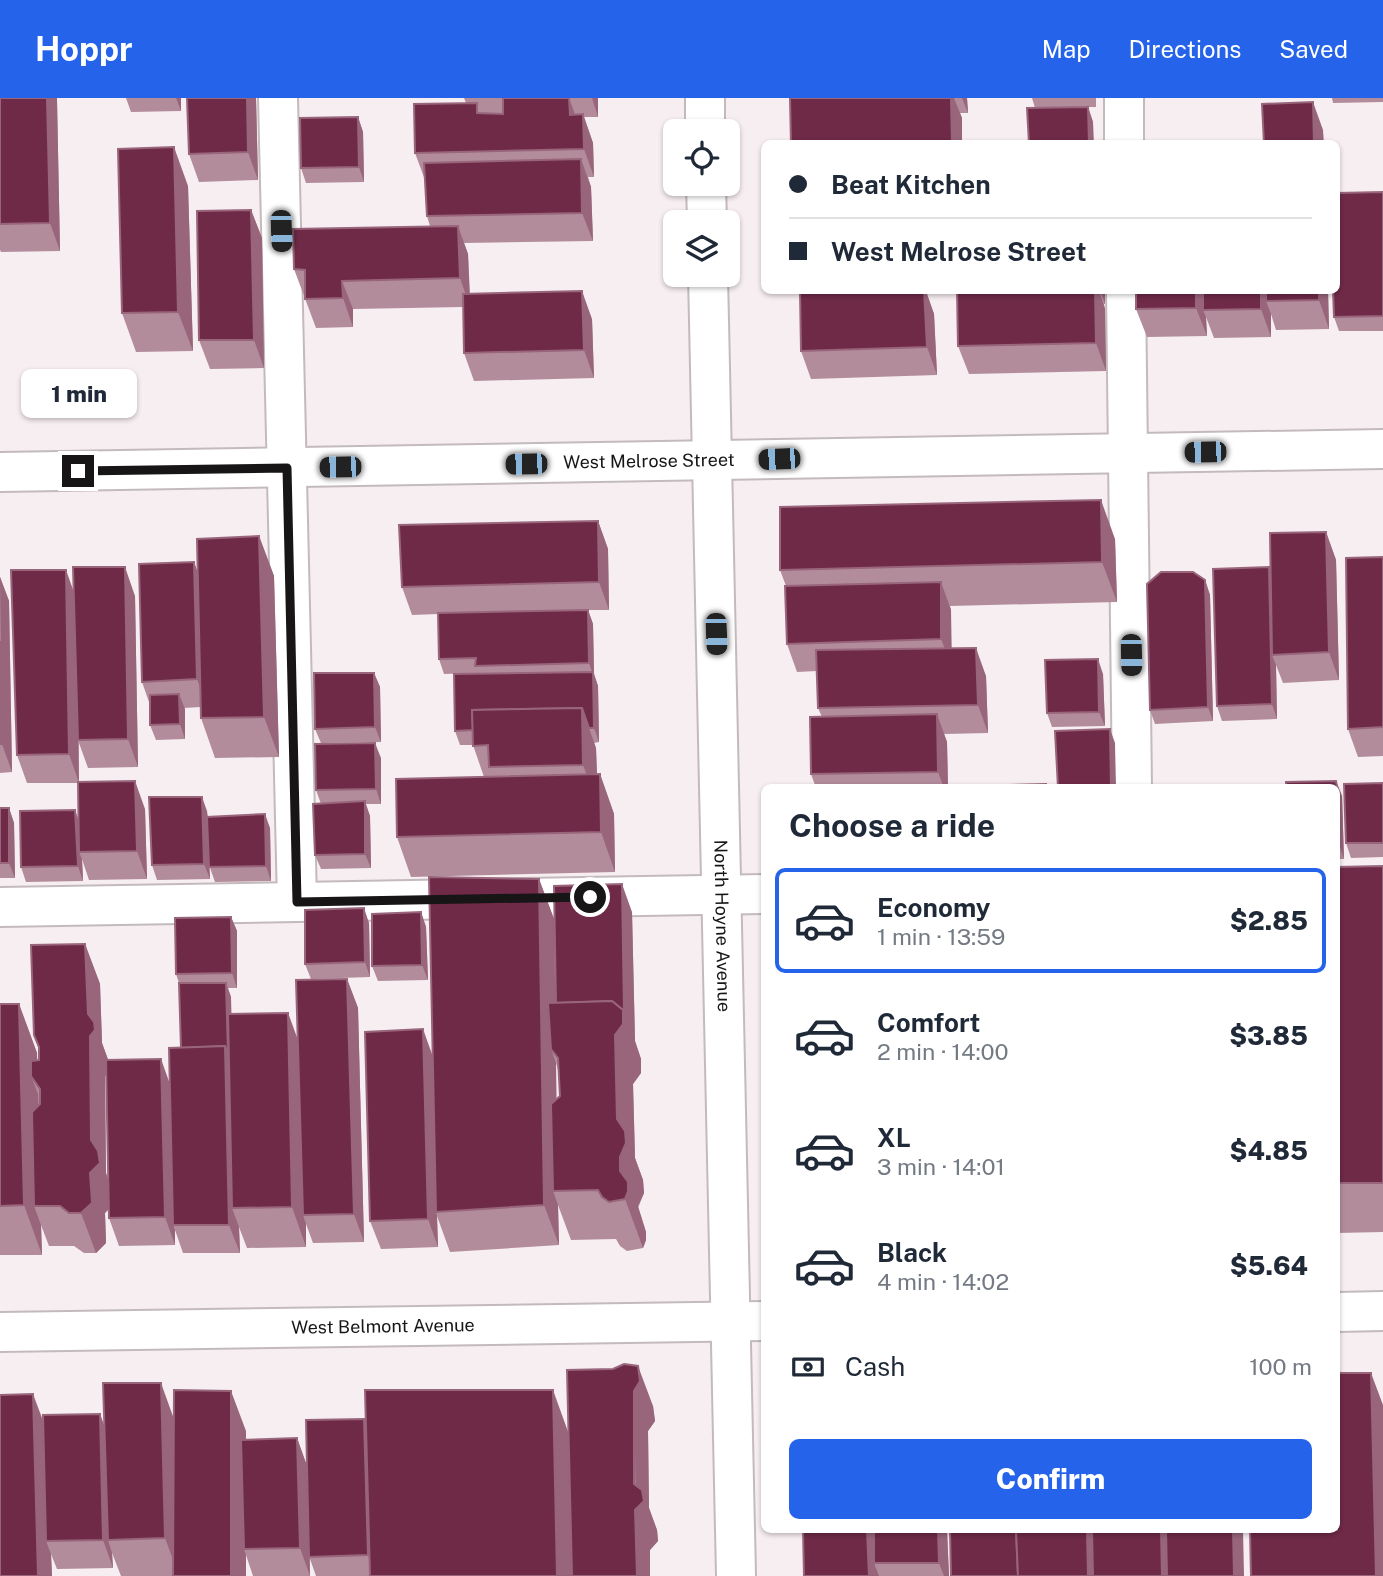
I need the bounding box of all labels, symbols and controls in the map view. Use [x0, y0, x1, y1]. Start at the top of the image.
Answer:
text: Hoppr [35, 30, 133, 68]
text: Map [1042, 35, 1091, 63]
text: Directions [1129, 35, 1241, 63]
text: Saved [1279, 35, 1348, 63]
map controls [663, 119, 740, 287]
button: locate [663, 119, 740, 196]
text: Beat Kitchen [831, 169, 991, 200]
car [270, 210, 293, 252]
button: layers [663, 210, 740, 287]
text: West Melrose Street [831, 236, 1087, 267]
callout: 1 min [20, 370, 136, 418]
text: 1 min [51, 380, 107, 407]
car [1184, 441, 1227, 463]
car [758, 448, 801, 470]
street label: West Melrose Street [563, 449, 735, 473]
car [505, 453, 548, 475]
route end [62, 455, 94, 487]
car [319, 456, 362, 478]
car [705, 613, 728, 655]
car [1121, 634, 1142, 676]
text: Choose a ride [789, 807, 995, 844]
street label: North Hoyne Avenue [710, 839, 735, 1012]
route start [574, 881, 606, 913]
icon: car [793, 889, 856, 952]
text: Economy [877, 892, 990, 923]
text: $2.85 [1230, 905, 1308, 936]
text: 1 min · 13:59 [877, 923, 1005, 950]
icon: car [793, 1004, 856, 1067]
text: Comfort [877, 1007, 980, 1038]
text: $3.85 [1229, 1020, 1308, 1051]
text: 2 min · 14:00 [877, 1038, 1009, 1065]
icon: car [793, 1119, 856, 1182]
text: XL [877, 1122, 911, 1153]
text: $4.85 [1229, 1135, 1308, 1166]
text: 3 min · 14:01 [877, 1153, 1005, 1180]
icon: car [793, 1234, 856, 1297]
text: Black [877, 1237, 947, 1268]
text: $5.64 [1230, 1250, 1308, 1281]
text: 4 min · 14:02 [877, 1268, 1009, 1295]
street label: West Belmont Avenue [291, 1314, 475, 1338]
icon: cash [789, 1348, 827, 1386]
text: Cash [845, 1351, 905, 1382]
text: 100 m [1249, 1353, 1312, 1380]
button: Confirm [789, 1439, 1312, 1519]

